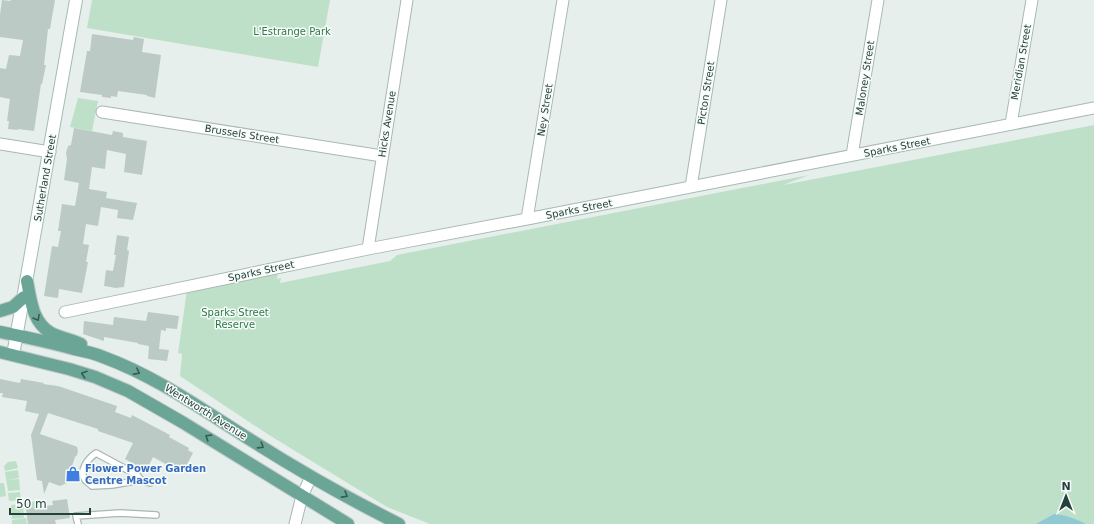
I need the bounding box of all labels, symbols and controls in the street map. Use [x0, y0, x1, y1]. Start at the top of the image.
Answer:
street label: Meridian Street [1009, 23, 1033, 101]
park label: L'Estrange Park [253, 26, 331, 37]
street label: Maloney Street [854, 40, 876, 116]
street label: Picton Street [696, 60, 716, 125]
street label: Ney Street [535, 83, 555, 137]
street label: Hicks Avenue [376, 90, 398, 158]
street label: Brussels Street [204, 123, 280, 145]
street label: Sutherland Street [32, 133, 58, 222]
street label: Sparks Street [863, 135, 931, 159]
street label: Sparks Street [545, 197, 613, 221]
street label: Sparks Street [227, 259, 295, 283]
park label: Sparks Street Reserve [201, 307, 269, 330]
one-way arrow [33, 314, 40, 321]
one-way arrow [133, 367, 141, 375]
one-way arrow [81, 370, 88, 378]
street label: Wentworth Avenue [163, 382, 249, 442]
one-way arrow [205, 435, 212, 442]
one-way arrow [257, 441, 264, 449]
place label: Flower Power Garden Centre Mascot [85, 463, 206, 486]
shop icon: Flower Power Garden Centre Mascot [64, 465, 82, 483]
north arrow [1046, 476, 1086, 516]
text: N [1061, 480, 1071, 493]
scale bar [10, 490, 90, 516]
one-way arrow [341, 491, 349, 498]
text: 50 m [16, 497, 47, 511]

